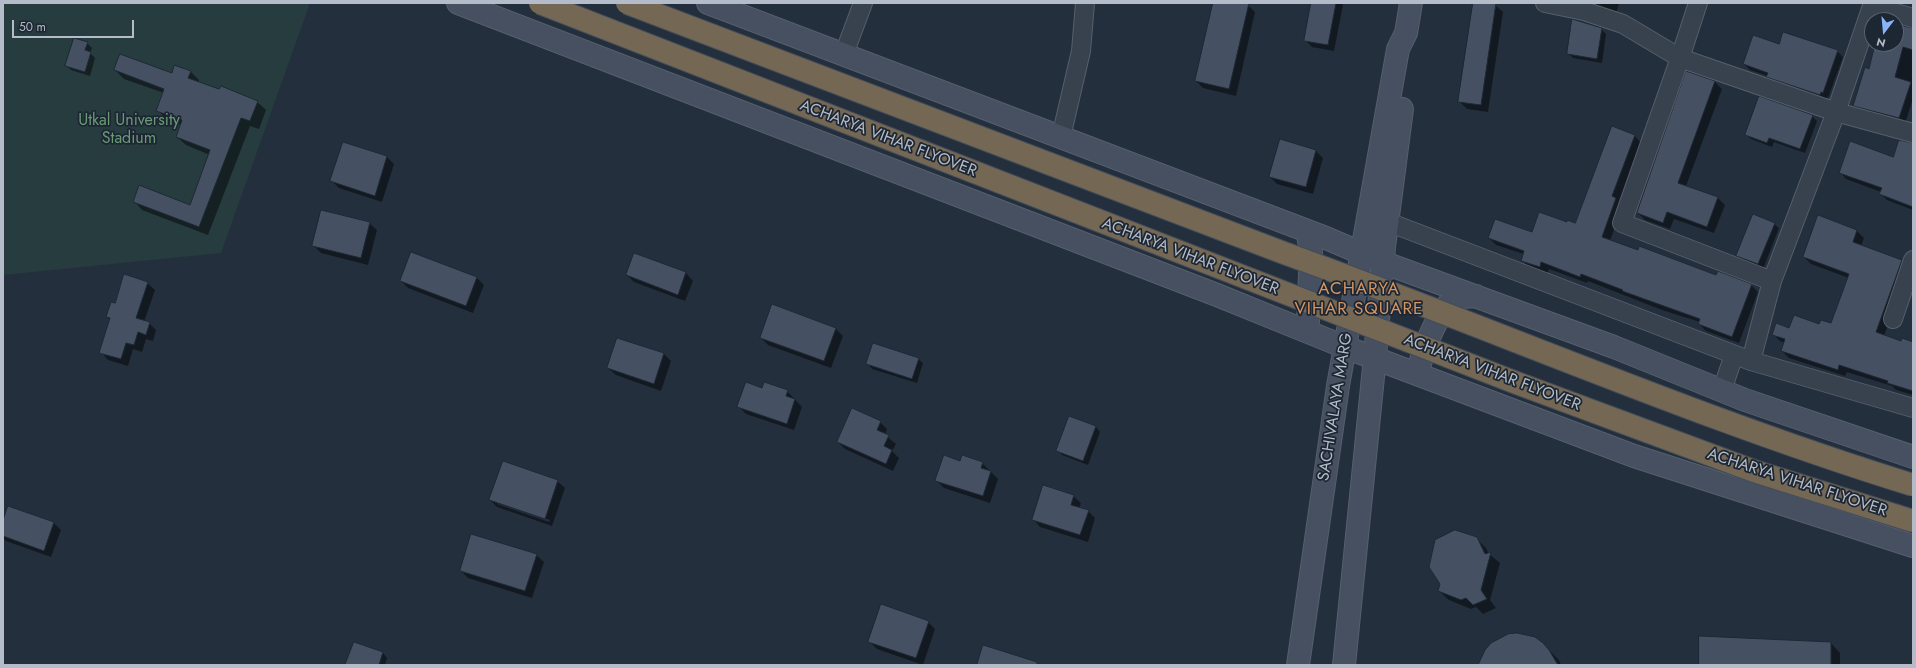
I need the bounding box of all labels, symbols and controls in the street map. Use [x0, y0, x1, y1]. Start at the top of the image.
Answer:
scale bar [14, 12, 136, 38]
north arrow [1864, 12, 1904, 52]
text: 50 m [19, 18, 46, 36]
text: N [1875, 34, 1887, 51]
street label: ACHARYA VIHAR FLYOVER [797, 96, 979, 182]
park label: Utkal University Stadium [78, 111, 180, 149]
street label: ACHARYA VIHAR FLYOVER [1099, 214, 1281, 300]
district label: ACHARYA VIHAR SQUARE [1295, 280, 1423, 320]
street label: ACHARYA VIHAR FLYOVER [1401, 330, 1583, 416]
street label: SACHIVALAYA MARG [1315, 332, 1357, 482]
street label: ACHARYA VIHAR FLYOVER [1705, 445, 1889, 521]

